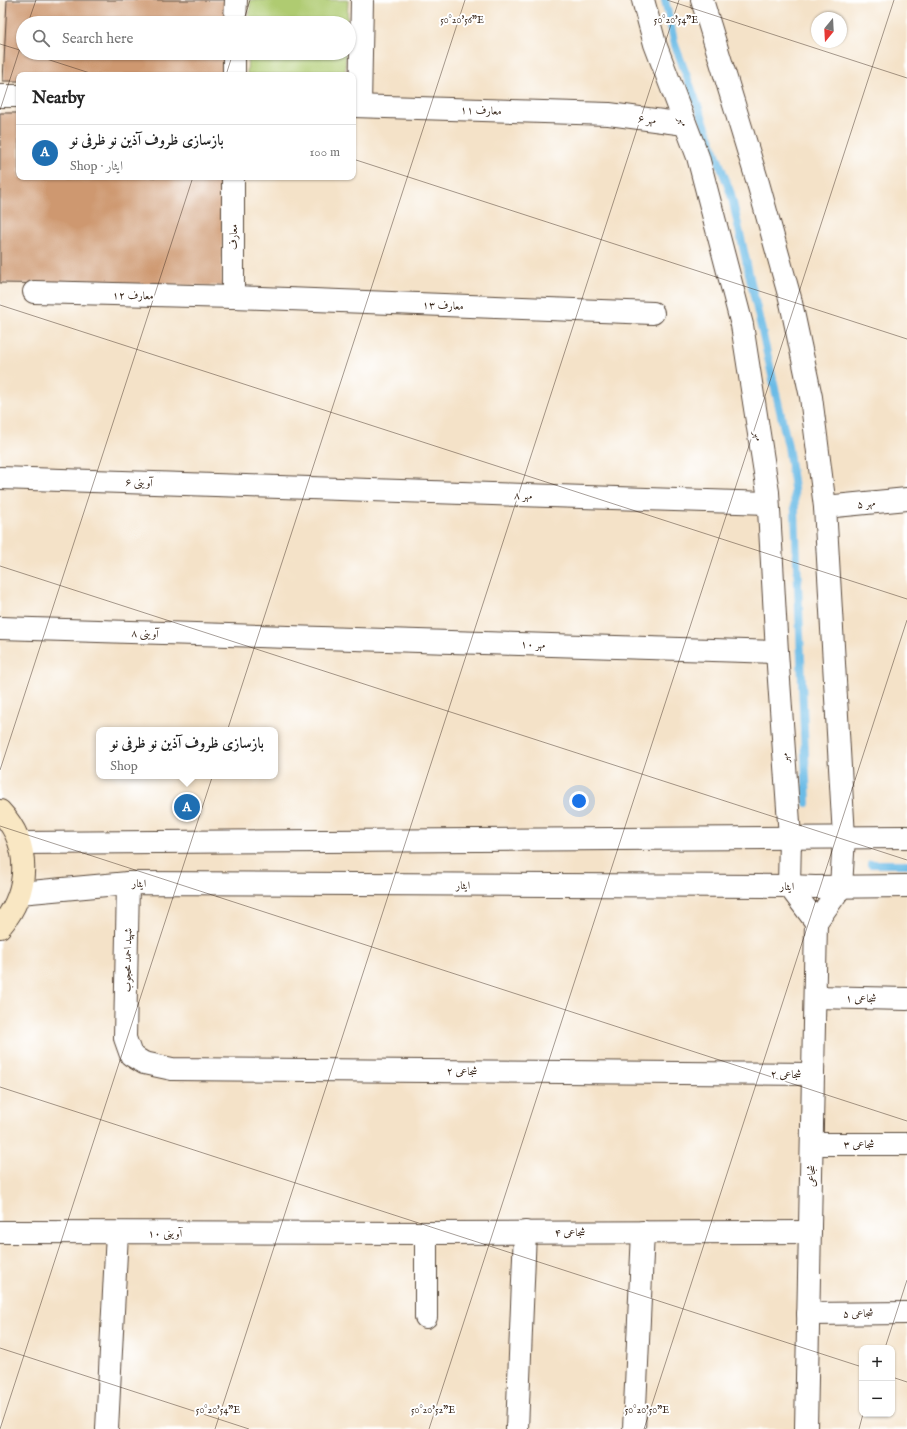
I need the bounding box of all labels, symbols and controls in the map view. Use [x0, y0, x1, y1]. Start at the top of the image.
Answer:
north arrow [811, 12, 847, 48]
text: 50°20'56"E [440, 14, 484, 27]
text: 50°20'54"E [654, 14, 698, 27]
search box [16, 16, 356, 60]
icon: search [30, 27, 52, 49]
text: Search here [62, 29, 133, 48]
text: Nearby [32, 88, 85, 109]
street label: معارف ۱۱ [460, 103, 502, 119]
street label: مهر ۶ [637, 112, 657, 128]
street label: مهر [674, 113, 691, 128]
text: بازسازی ظروف آذین نو ظرفی نو [70, 131, 224, 150]
text: A [41, 144, 49, 161]
text: 100 m [310, 144, 340, 161]
text: Shop · ایثار [70, 158, 123, 175]
street label: معارف [227, 224, 241, 250]
street label: معارف ۱۲ [112, 289, 154, 303]
street label: معارف ۱۳ [422, 298, 464, 314]
street label: مهر [750, 429, 766, 442]
street label: ۶ آوینی [125, 475, 155, 491]
street label: مهر ۸ [514, 489, 532, 503]
street label: مهر ۵ [856, 496, 876, 512]
street label: ۸ آوینی [131, 626, 161, 642]
street label: مهر ۱۰ [520, 638, 546, 652]
popup [96, 727, 278, 779]
text: بازسازی ظروف آذین نو ظرفی نو [110, 734, 264, 753]
street label: مهر [778, 753, 792, 764]
text: Shop [110, 758, 138, 775]
your location [569, 791, 589, 811]
pin: A [174, 792, 200, 822]
street label: ایثار [131, 877, 146, 891]
street label: ایثار [455, 879, 470, 893]
street label: ایثار [779, 880, 794, 894]
street label: شهید احمد محجوب [120, 927, 136, 992]
street label: شجاعی ۱ [845, 992, 877, 1006]
street label: شجاعی ۲ [447, 1065, 477, 1079]
street label: شجاعی ۲ [771, 1068, 801, 1082]
street label: شجاعی ۳ [844, 1138, 874, 1152]
street label: شجاعی [805, 1165, 819, 1187]
street label: ۱۰ آوینی [148, 1226, 184, 1241]
street label: شجاعی ۴ [555, 1226, 585, 1240]
street label: شجاعی ۵ [842, 1307, 874, 1321]
map controls [859, 1345, 895, 1417]
button: + [859, 1345, 895, 1381]
button: − [859, 1381, 895, 1417]
text: 50°20'54"E [196, 1404, 240, 1417]
text: 50°20'52"E [411, 1404, 455, 1417]
text: 50°20'50"E [625, 1404, 669, 1417]

